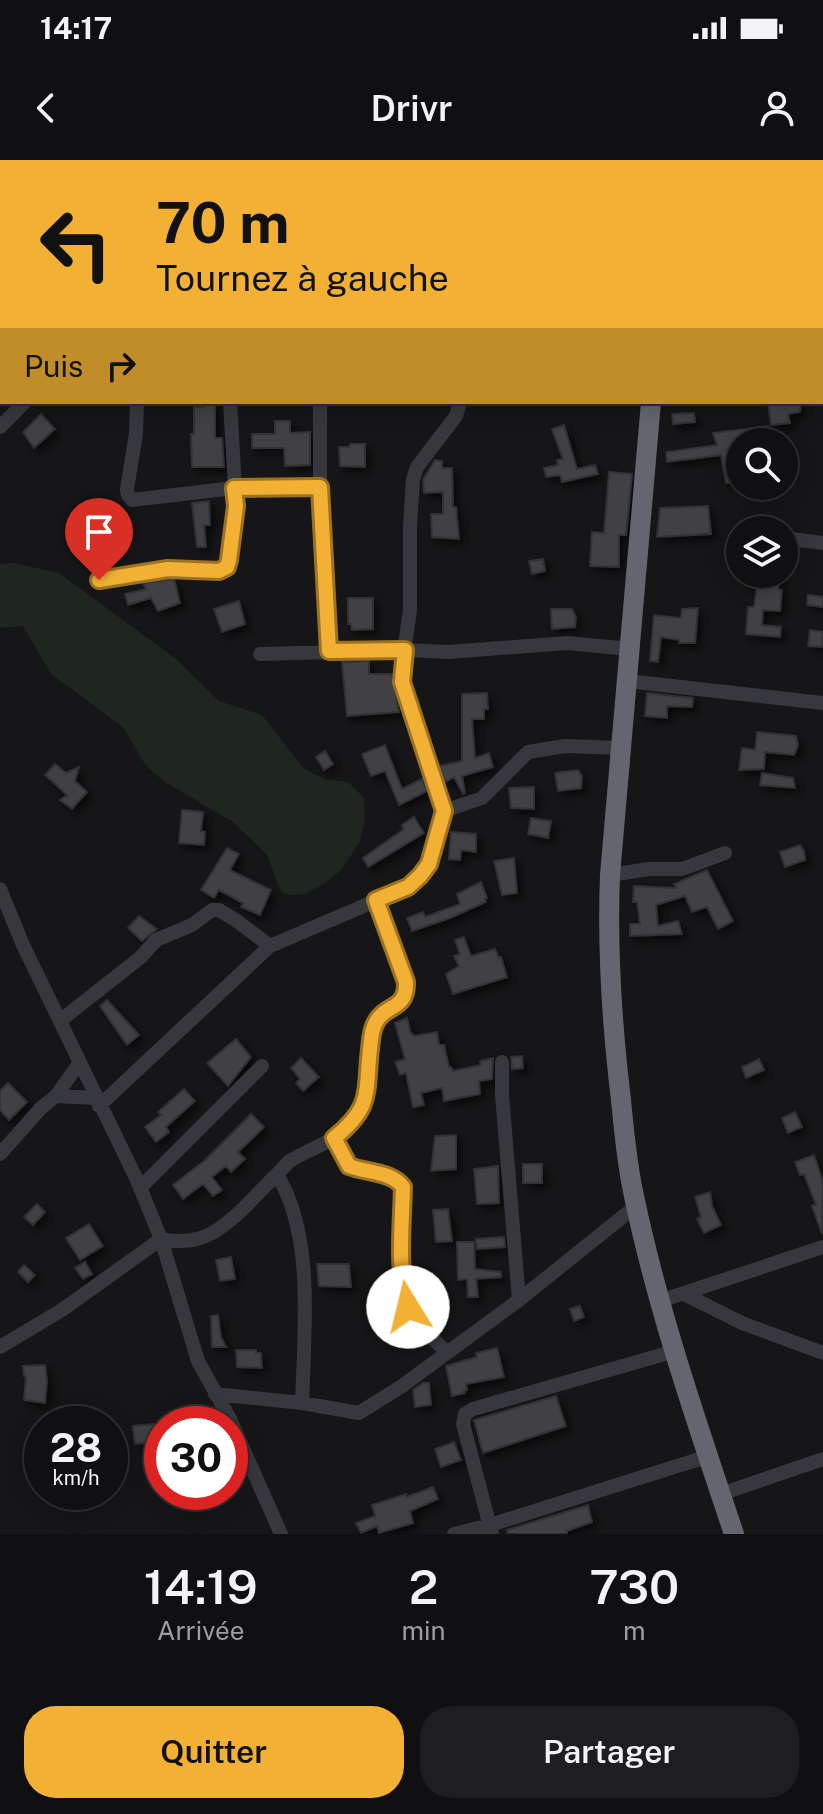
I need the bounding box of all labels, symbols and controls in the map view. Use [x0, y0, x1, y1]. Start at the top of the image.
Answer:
text: 14:17 [40, 10, 112, 46]
icon: back [24, 86, 68, 130]
icon: person [755, 86, 799, 130]
text: Drivr [370, 87, 453, 129]
text: 70 m [156, 190, 289, 256]
icon: left [24, 192, 128, 296]
text: Tournez à gauche [156, 257, 449, 299]
icon: right [99, 344, 143, 388]
text: Puis [24, 348, 83, 384]
map controls [726, 428, 798, 588]
button: search [726, 428, 798, 500]
pin [65, 498, 133, 580]
icon: arrive [77, 510, 121, 554]
button: layers [726, 516, 798, 588]
position arrow [366, 1265, 450, 1349]
speed limit sign: 30 [144, 1406, 248, 1510]
text: 28 [50, 1424, 102, 1471]
text: km/h [52, 1466, 100, 1490]
text: 14:19 [144, 1558, 258, 1615]
text: 2 [409, 1558, 438, 1615]
text: 730 [589, 1558, 679, 1615]
text: Arrivée [157, 1615, 244, 1646]
text: min [401, 1615, 446, 1646]
text: m [623, 1615, 646, 1646]
button: Quitter [24, 1706, 404, 1798]
button: Partager [420, 1706, 799, 1798]

